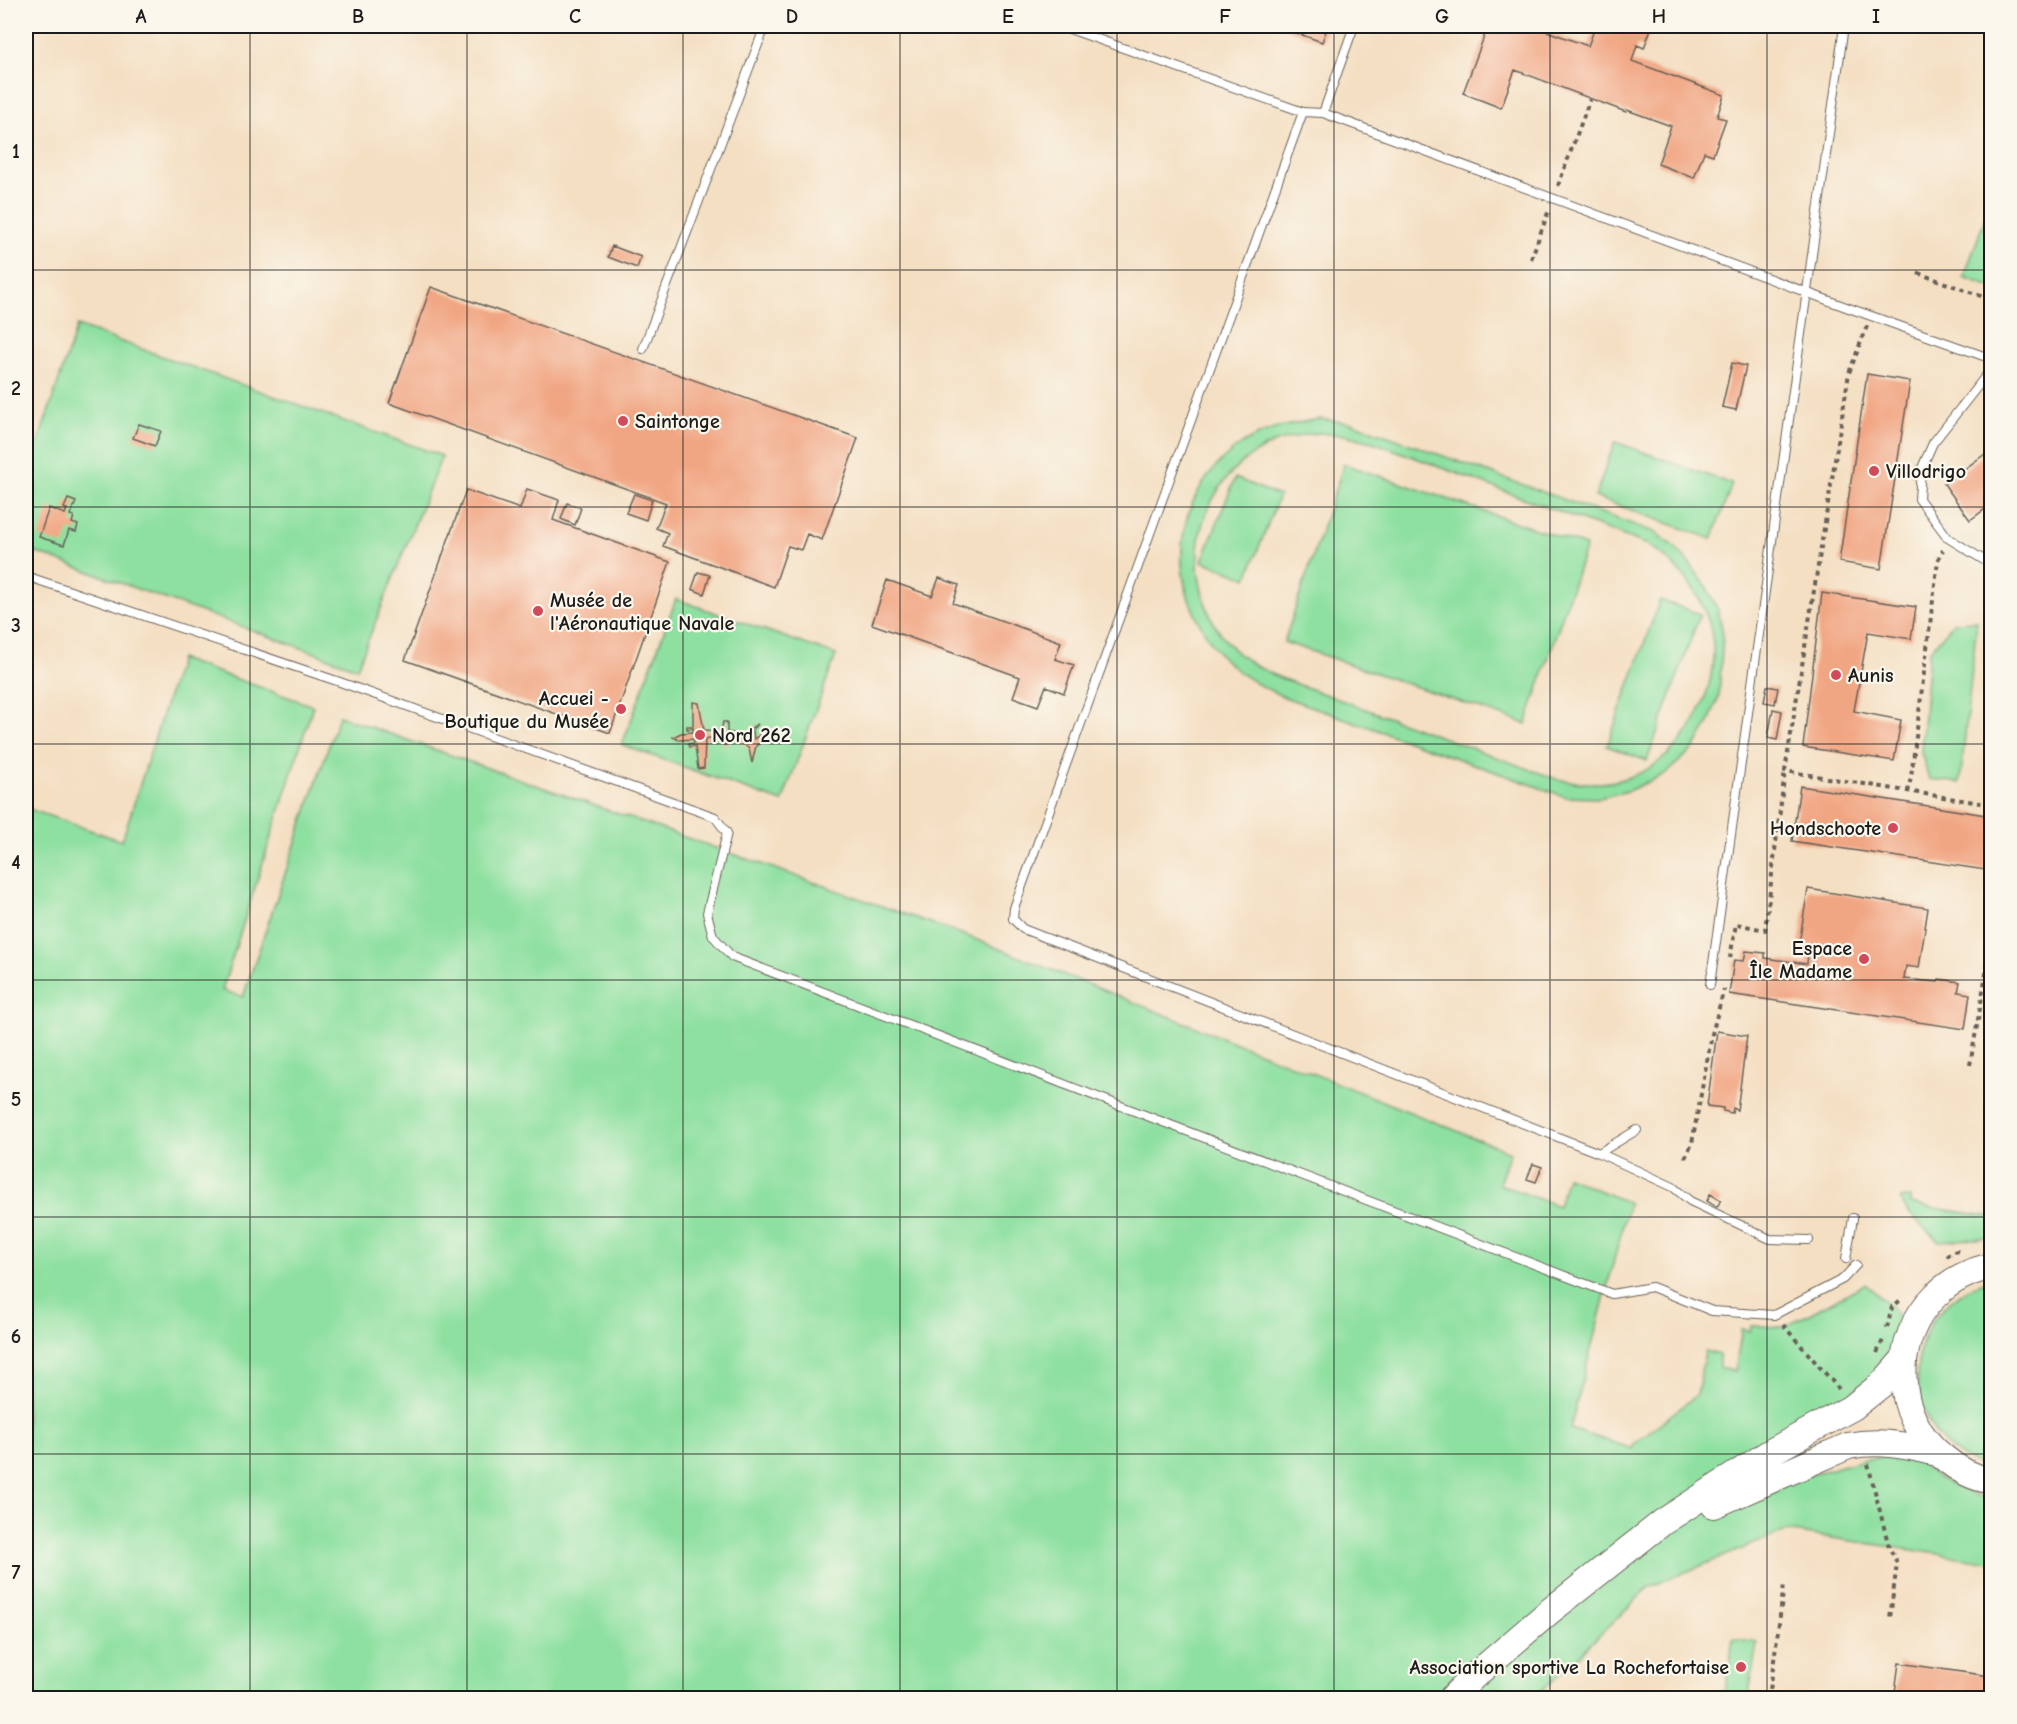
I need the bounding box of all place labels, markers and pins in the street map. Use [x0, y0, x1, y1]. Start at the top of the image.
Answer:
place label: Saintonge [635, 410, 720, 433]
marker: Saintonge [616, 414, 630, 428]
place label: Villodrigo [1886, 460, 1966, 483]
marker: Villodrigo [1867, 464, 1881, 478]
place label: Musée de l'Aéronautique Navale [550, 589, 734, 635]
marker: Musée de l'Aéronautique Navale [531, 604, 545, 618]
place label: Aunis [1848, 664, 1894, 687]
marker: Aunis [1829, 668, 1843, 682]
place label: Accuei - Boutique du Musée [445, 687, 609, 733]
marker: Accuei - Boutique du Musée [614, 702, 628, 716]
place label: Nord 262 [712, 724, 791, 747]
marker: Nord 262 [693, 728, 707, 742]
place label: Hondschoote [1770, 817, 1881, 840]
marker: Hondschoote [1886, 821, 1900, 835]
place label: Espace Île Madame [1750, 937, 1852, 983]
marker: Espace Île Madame [1857, 952, 1871, 966]
place label: Association sportive La Rochefortaise [1409, 1656, 1729, 1679]
marker: Association sportive La Rochefortaise [1734, 1660, 1748, 1674]

